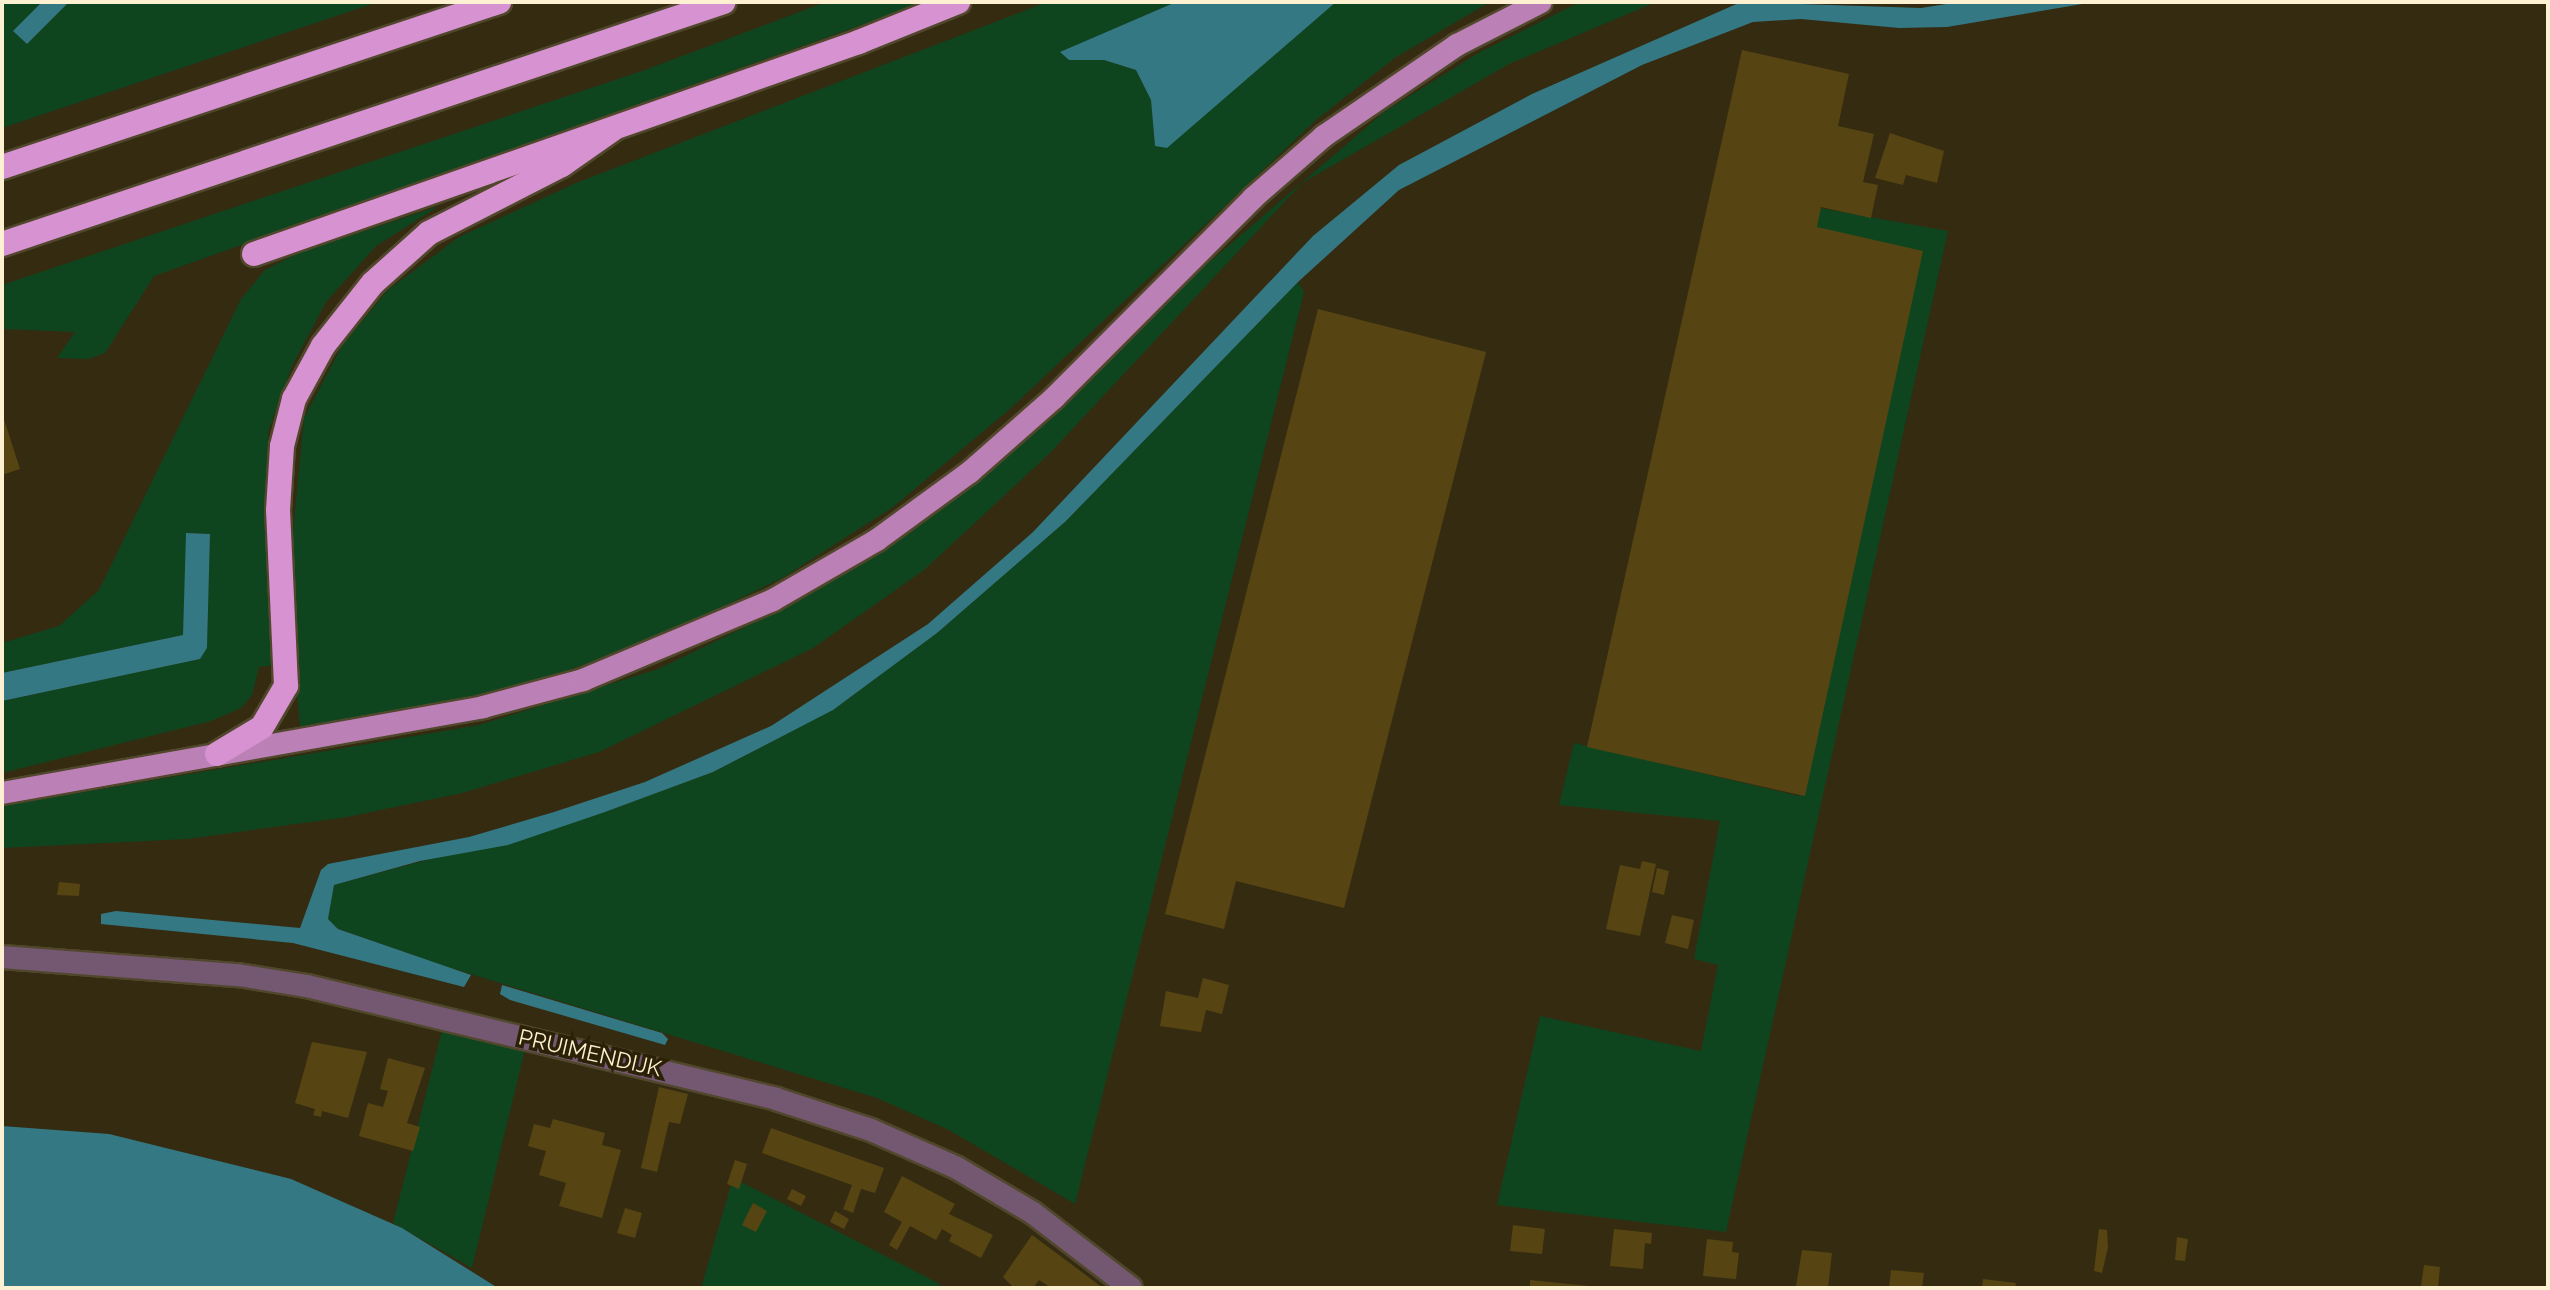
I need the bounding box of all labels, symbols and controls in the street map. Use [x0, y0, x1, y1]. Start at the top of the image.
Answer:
street label: PRUIMENDIJK [516, 1024, 664, 1082]

